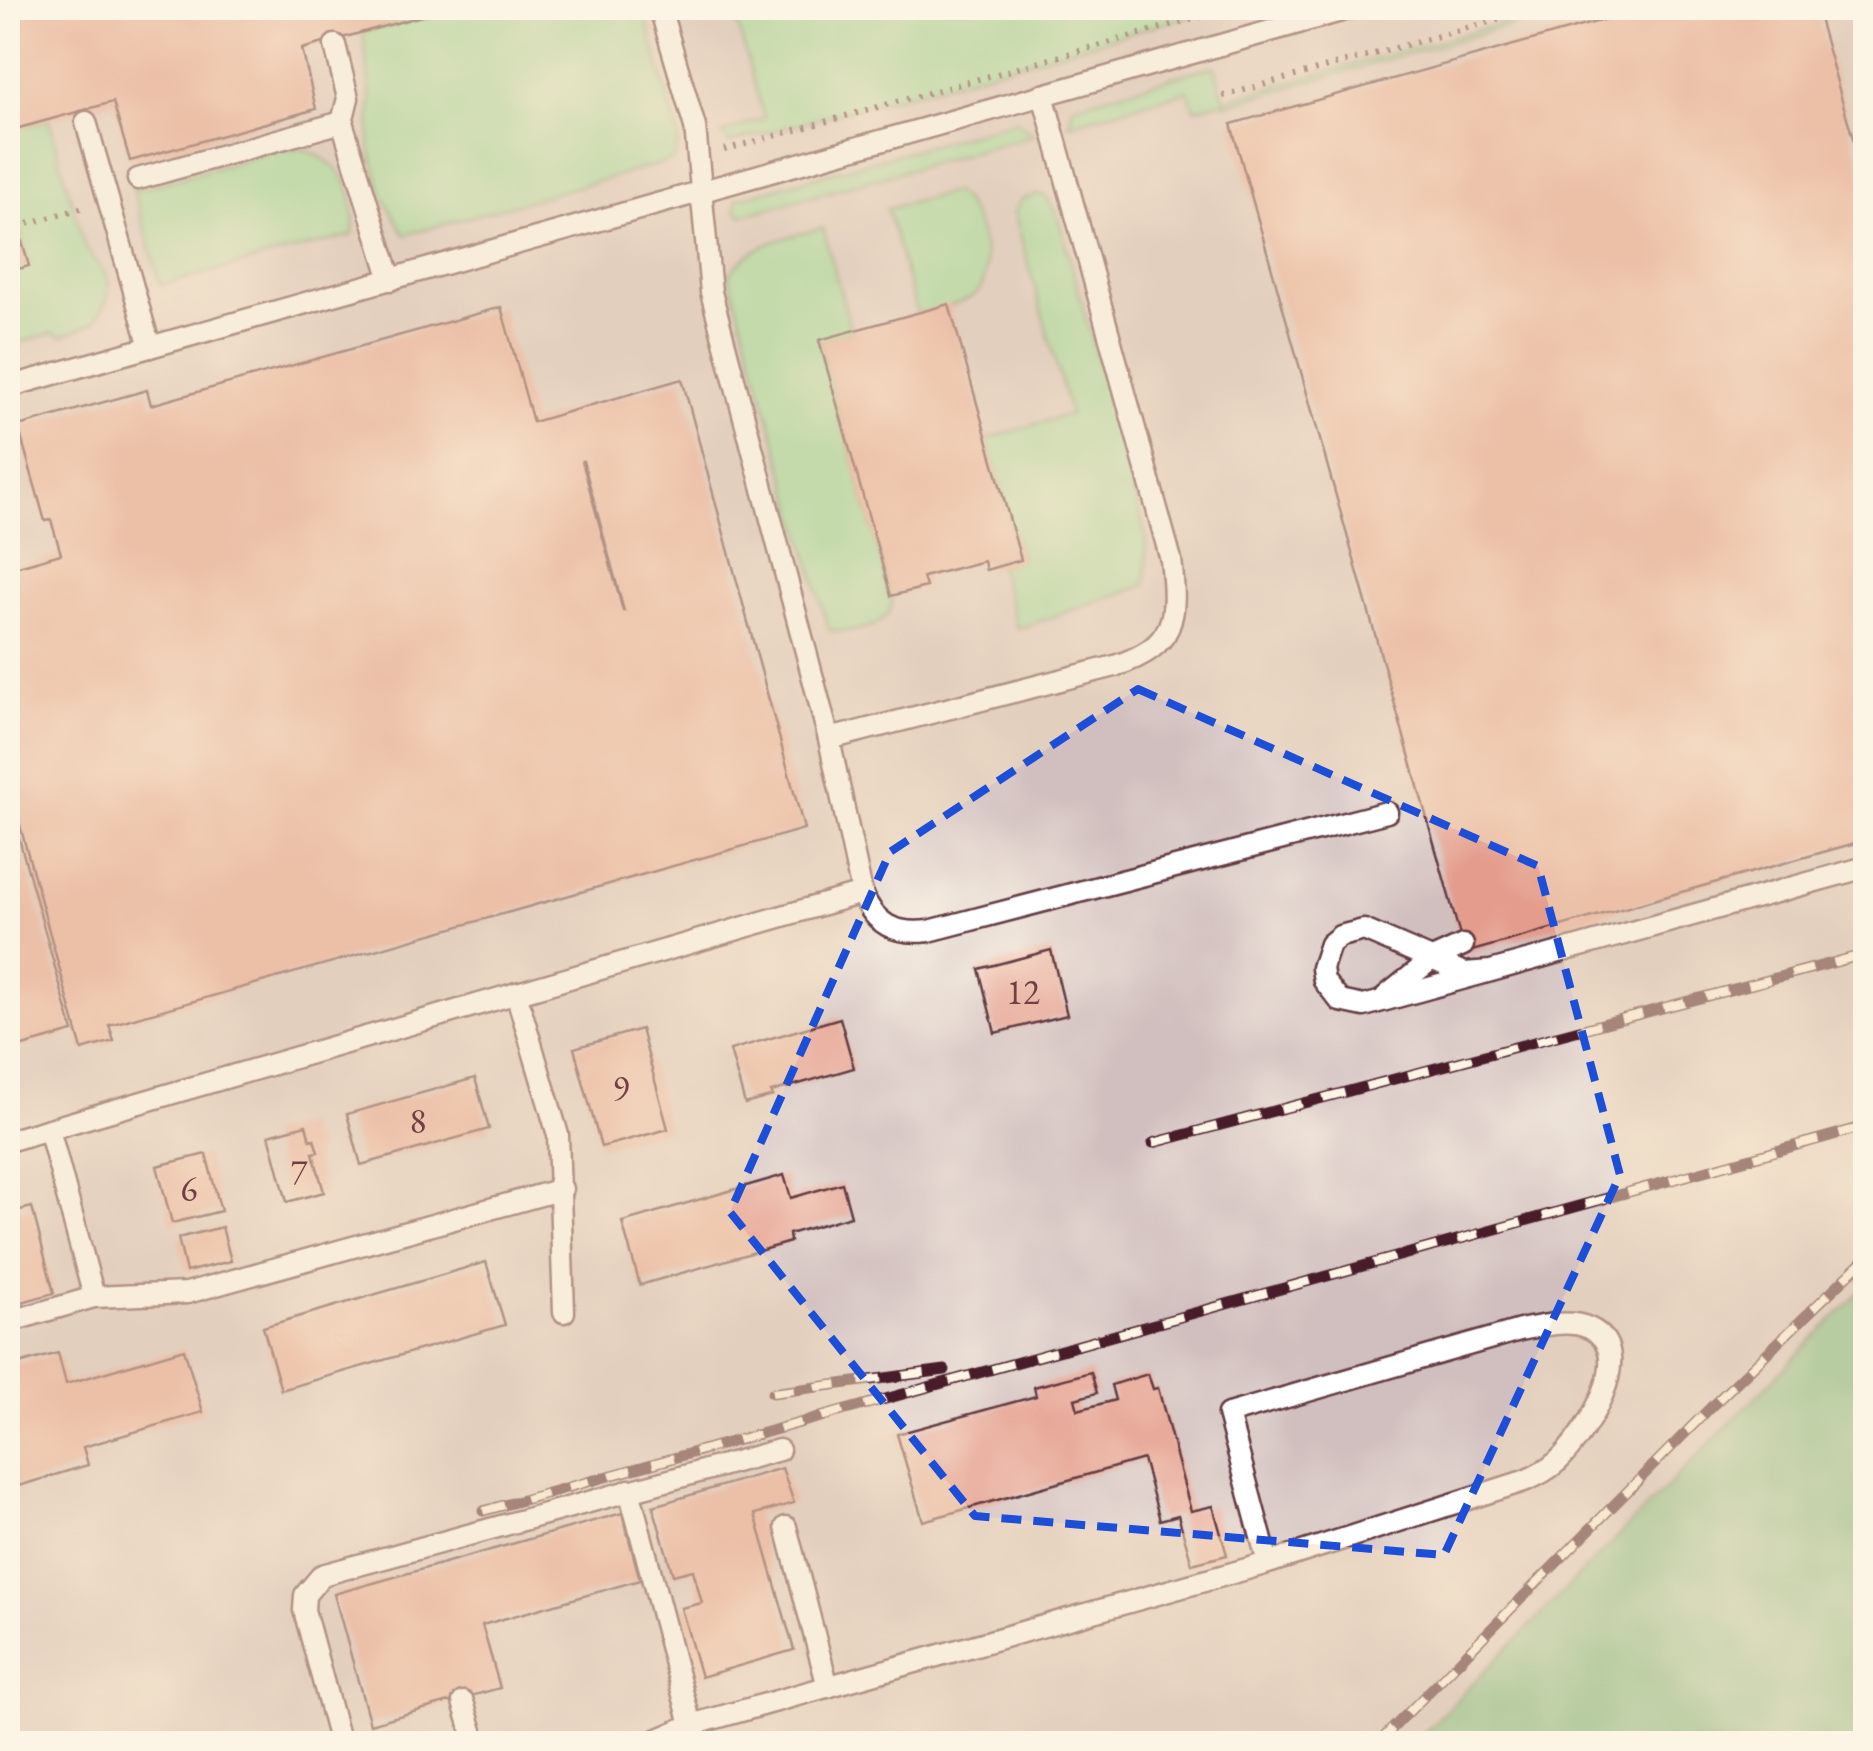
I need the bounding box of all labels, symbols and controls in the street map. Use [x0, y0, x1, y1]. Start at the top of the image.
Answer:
house number: 12 [1006, 969, 1040, 1014]
house number: 9 [613, 1065, 630, 1110]
house number: 8 [410, 1098, 426, 1143]
house number: 7 [291, 1149, 308, 1194]
house number: 6 [181, 1166, 197, 1211]

